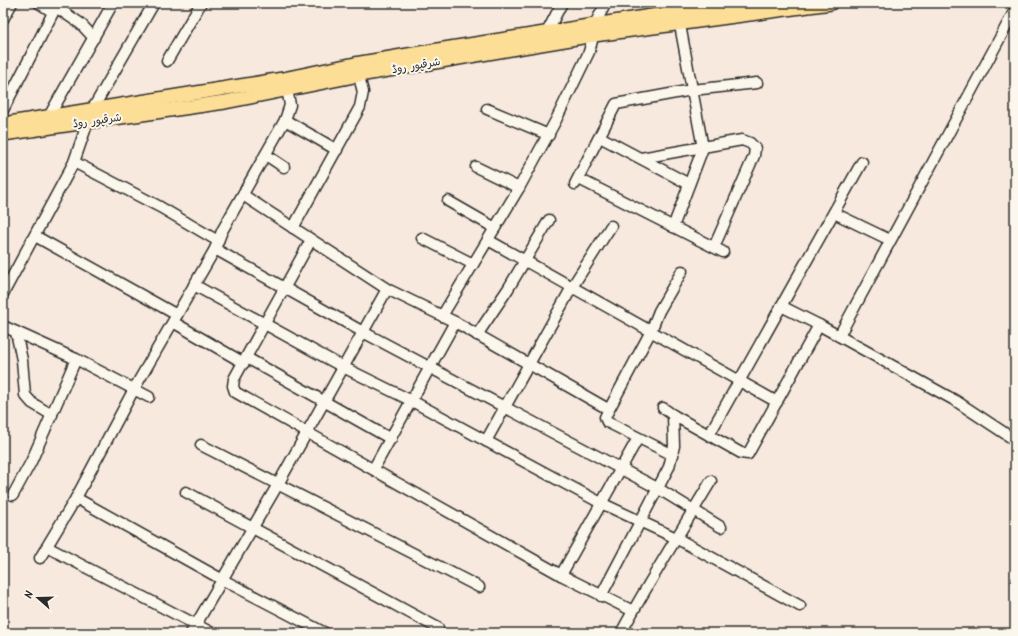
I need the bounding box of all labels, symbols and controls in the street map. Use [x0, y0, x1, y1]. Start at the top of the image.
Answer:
street label: شرقپور روڈ [390, 53, 442, 79]
street label: شرقپور روڈ [72, 109, 123, 133]
north arrow [18, 578, 58, 618]
text: N [20, 589, 39, 601]

